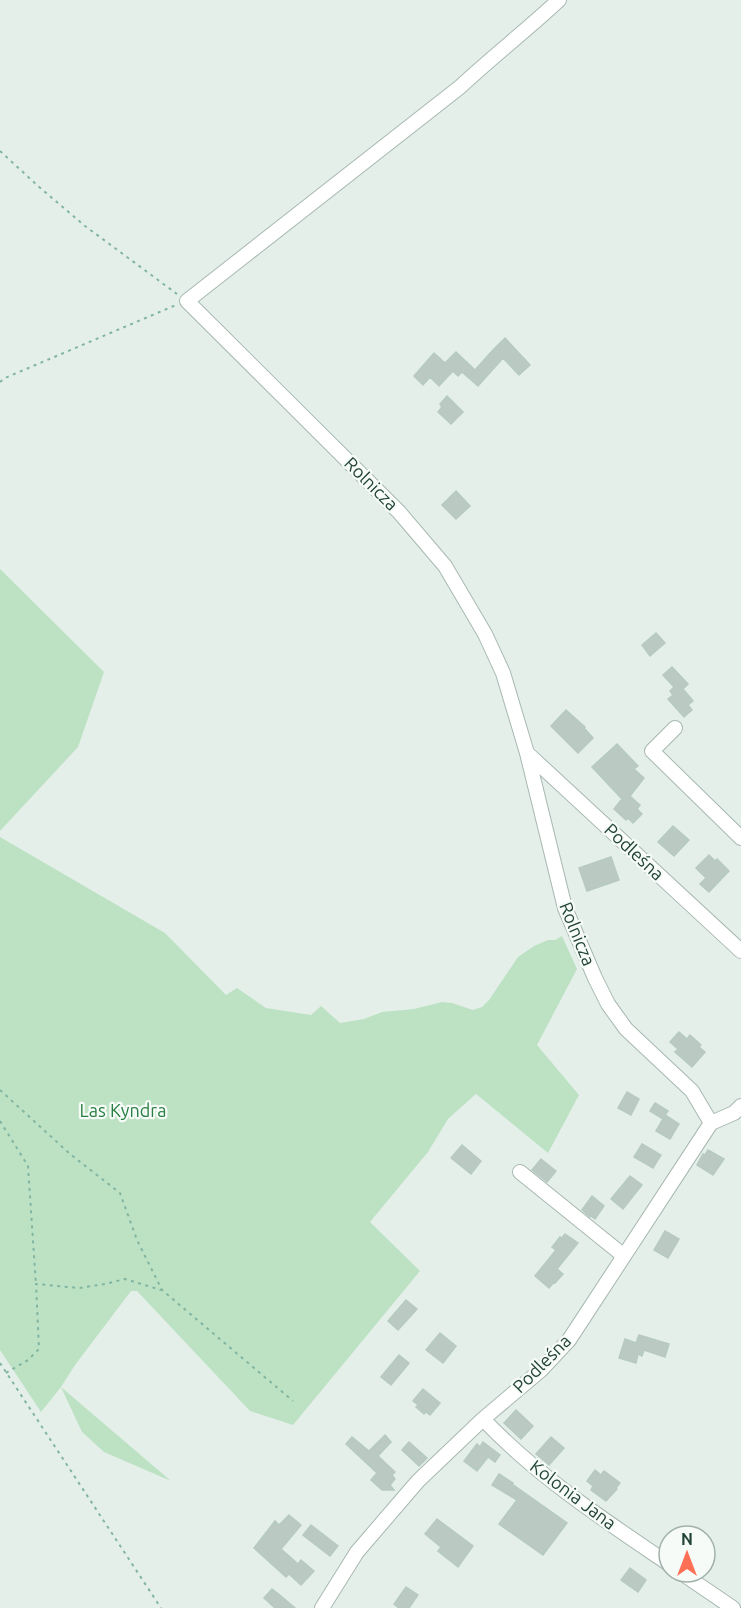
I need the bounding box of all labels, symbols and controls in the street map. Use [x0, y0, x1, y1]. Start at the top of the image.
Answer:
street label: Rolnicza [341, 453, 402, 514]
street label: Podleśna [601, 819, 668, 884]
street label: Rolnicza [556, 899, 600, 968]
park label: Las Kyndra [80, 1100, 166, 1120]
street label: Podleśna [508, 1330, 574, 1396]
street label: Kolonia Jana [527, 1455, 620, 1533]
north arrow [657, 1524, 717, 1584]
text: N [681, 1530, 693, 1548]

